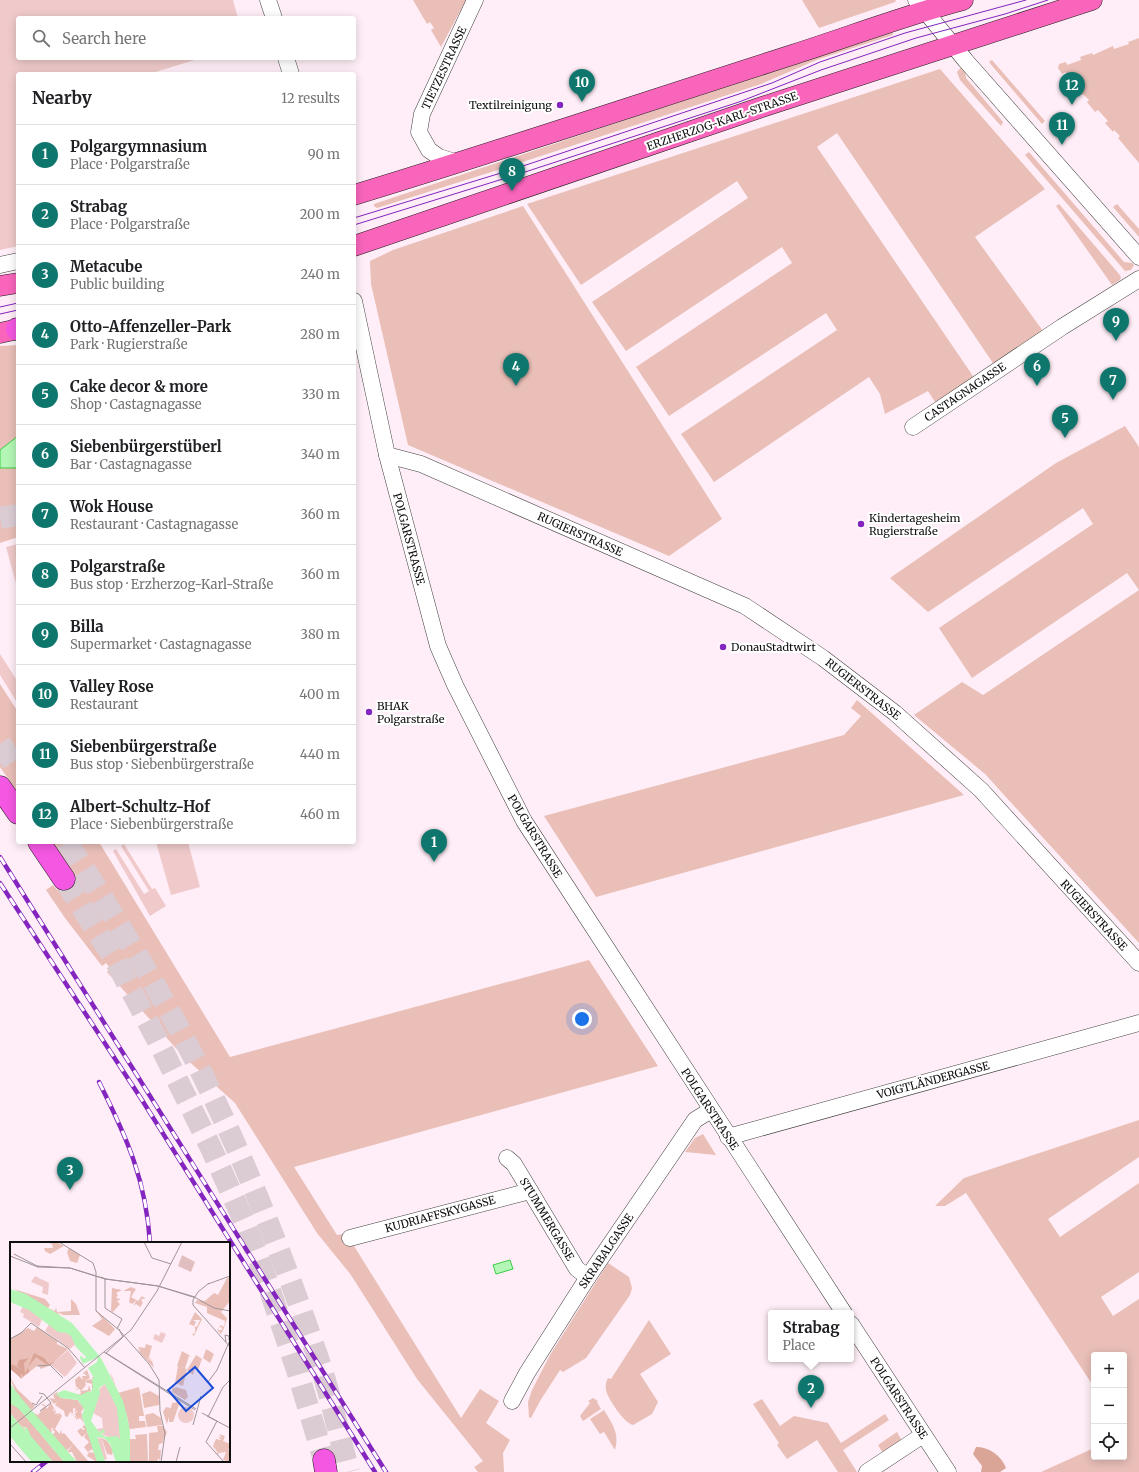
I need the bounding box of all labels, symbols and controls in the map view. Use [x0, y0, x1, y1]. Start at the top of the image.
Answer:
search box [16, 16, 356, 60]
street label: TIETZESTRASSE [419, 24, 469, 112]
icon: search [30, 27, 52, 49]
text: Search here [62, 29, 146, 48]
pin: 10 [569, 69, 595, 102]
pin: 12 [1059, 72, 1085, 105]
text: Nearby [32, 87, 92, 109]
street label: ERZHERZOG-KARL-STRASSE [645, 89, 799, 153]
text: 12 results [281, 90, 340, 107]
place label: Textilreinigung [469, 98, 552, 112]
marker: Textilreinigung [555, 100, 565, 110]
pin: 11 [1049, 112, 1075, 145]
text: Polgargymnasium [70, 137, 207, 156]
text: 1 [42, 146, 48, 163]
text: 90 m [308, 146, 340, 163]
text: Place · Polgarstraße [70, 156, 190, 173]
pin: 8 [499, 158, 525, 191]
text: Strabag [70, 197, 127, 216]
text: 2 [41, 206, 49, 223]
text: 200 m [300, 206, 340, 223]
text: Place · Polgarstraße [70, 216, 190, 233]
text: Metacube [70, 257, 142, 276]
text: 3 [41, 266, 49, 283]
text: 240 m [300, 266, 340, 283]
text: Public building [70, 276, 164, 293]
pin: 9 [1103, 308, 1129, 341]
text: Otto-Affenzeller-Park [70, 317, 231, 336]
text: 4 [41, 326, 49, 343]
text: 280 m [300, 326, 340, 343]
text: Park · Rugierstraße [70, 336, 188, 353]
pin: 4 [503, 353, 529, 386]
pin: 6 [1024, 353, 1050, 386]
street label: CASTAGNAGASSE [922, 360, 1008, 424]
pin: 7 [1100, 367, 1126, 400]
text: Cake decor & more [70, 377, 208, 396]
text: 5 [41, 386, 49, 403]
text: 330 m [301, 386, 340, 403]
text: Shop · Castagnagasse [70, 396, 202, 413]
pin: 5 [1052, 405, 1078, 438]
text: Siebenbürgerstüberl [70, 437, 222, 456]
text: 6 [41, 446, 49, 463]
text: 340 m [301, 446, 340, 463]
text: Bar · Castagnagasse [70, 456, 192, 473]
street label: POLGARSTRASSE [390, 491, 428, 587]
text: Wok House [70, 497, 153, 516]
text: 7 [41, 506, 49, 523]
text: 360 m [301, 506, 340, 523]
street label: RUGIERSTRASSE [535, 509, 625, 559]
place label: Kindertagesheim Rugierstraße [869, 511, 961, 538]
text: Restaurant · Castagnagasse [70, 516, 238, 533]
marker: Kindertagesheim Rugierstraße [856, 519, 866, 529]
text: Polgarstraße [70, 557, 165, 576]
text: 8 [41, 566, 49, 583]
text: 360 m [301, 566, 340, 583]
text: Bus stop · Erzherzog-Karl-Straße [70, 576, 273, 593]
text: Billa [70, 617, 104, 636]
text: 9 [41, 626, 49, 643]
text: 380 m [301, 626, 340, 643]
text: Supermarket · Castagnagasse [70, 636, 252, 653]
place label: DonauStadtwirt [731, 640, 816, 654]
marker: DonauStadtwirt [718, 642, 728, 652]
street label: RUGIERSTRASSE [823, 655, 903, 723]
text: Valley Rose [70, 677, 154, 696]
text: 10 [38, 686, 52, 703]
text: 400 m [299, 686, 340, 703]
text: Restaurant [70, 696, 138, 713]
place label: BHAK Polgarstraße [377, 699, 445, 726]
marker: BHAK Polgarstraße [364, 707, 374, 717]
text: Siebenbürgerstraße [70, 737, 217, 756]
text: 11 [39, 746, 51, 763]
text: 440 m [300, 746, 340, 763]
text: Bus stop · Siebenbürgerstraße [70, 756, 254, 773]
street label: POLGARSTRASSE [505, 792, 565, 880]
text: Albert-Schultz-Hof [70, 797, 210, 816]
text: 12 [38, 806, 52, 823]
text: 460 m [300, 806, 340, 823]
text: Place · Siebenbürgerstraße [70, 816, 233, 833]
pin: 1 [421, 829, 447, 862]
street label: RUGIERSTRASSE [1058, 877, 1130, 953]
your location [572, 1009, 592, 1029]
street label: VOIGTLÄNDERGASSE [874, 1058, 991, 1102]
street label: POLGARSTRASSE [678, 1065, 742, 1153]
pin: 3 [57, 1157, 83, 1190]
street label: STUMMERGASSE [517, 1175, 577, 1263]
street label: KUDRIAFFSKYGASSE [383, 1193, 497, 1235]
street label: SKRABALGASSE [576, 1211, 636, 1291]
inset map [10, 1242, 230, 1462]
popup [768, 1310, 854, 1362]
text: Strabag [782, 1318, 840, 1337]
text: Place [782, 1337, 815, 1354]
map controls [1091, 1352, 1127, 1460]
button: + [1091, 1352, 1127, 1388]
street label: POLGARSTRASSE [867, 1354, 931, 1442]
pin: 2 [798, 1375, 824, 1408]
button: − [1091, 1388, 1127, 1424]
button: locate [1091, 1424, 1127, 1460]

